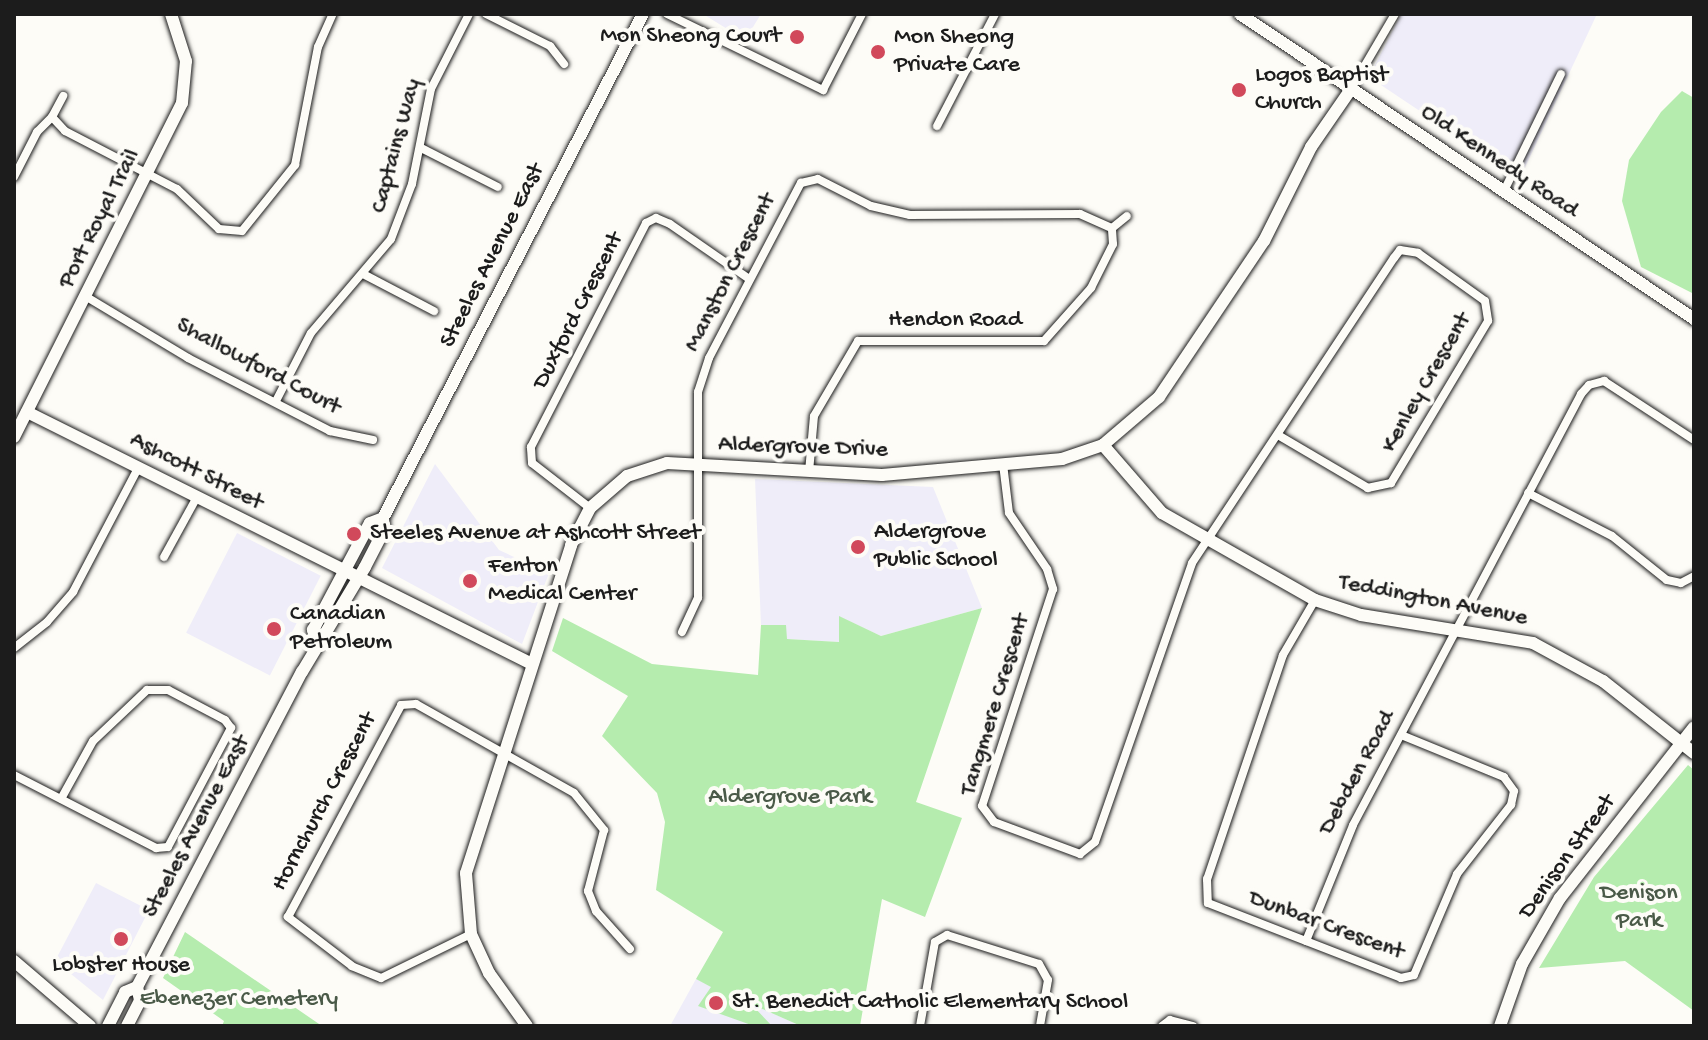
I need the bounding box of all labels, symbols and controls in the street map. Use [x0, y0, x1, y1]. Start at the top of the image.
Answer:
place label: Mon Sheong Court [600, 23, 781, 51]
place label: Mon Sheong Private Care [894, 24, 1020, 80]
marker: Mon Sheong Court [788, 28, 806, 46]
marker: Mon Sheong Private Care [869, 43, 887, 61]
place label: Logos Baptist Church [1255, 62, 1388, 118]
street label: Captains Way [365, 76, 429, 216]
marker: Logos Baptist Church [1230, 81, 1248, 99]
street label: Old Kennedy Road [1415, 99, 1583, 225]
street label: Port Royal Trail [53, 145, 147, 293]
street label: Steeles Avenue East [434, 159, 552, 353]
street label: Manston Crescent [679, 189, 783, 357]
street label: Duxford Crescent [527, 228, 631, 394]
street label: Hendon Road [888, 307, 1022, 335]
street label: Kenley Crescent [1375, 308, 1479, 458]
street label: Shallowford Court [171, 312, 345, 422]
street label: Ashcott Street [125, 426, 267, 518]
street label: Aldergrove Drive [718, 431, 888, 465]
place label: Aldergrove Public School [874, 519, 998, 575]
place label: Steeles Avenue at Ashcott Street [370, 520, 700, 548]
marker: Steeles Avenue at Ashcott Street [345, 525, 363, 543]
marker: Aldergrove Public School [849, 538, 867, 556]
place label: Fenton Medical Center [488, 553, 636, 609]
street label: Teddington Avenue [1336, 569, 1530, 633]
marker: Fenton Medical Center [459, 570, 481, 592]
place label: Canadian Petroleum [290, 601, 392, 657]
street label: Tangmere Crescent [955, 611, 1037, 799]
marker: Canadian Petroleum [265, 620, 283, 638]
street label: Debden Road [1313, 706, 1403, 840]
street label: Hornchurch Crescent [266, 708, 384, 896]
street label: Steeles Avenue East [137, 731, 257, 923]
park label: Aldergrove Park [708, 784, 872, 812]
street label: Denison Street [1513, 789, 1623, 925]
park label: Denison Park [1600, 880, 1678, 936]
street label: Dunbar Crescent [1245, 885, 1407, 967]
marker: Lobster House [112, 930, 130, 948]
place label: Lobster House [52, 952, 190, 980]
park label: Ebenezer Cemetery [140, 986, 338, 1014]
place label: St. Benedict Catholic Elementary School [732, 989, 1128, 1017]
marker: St. Benedict Catholic Elementary School [707, 994, 725, 1012]

